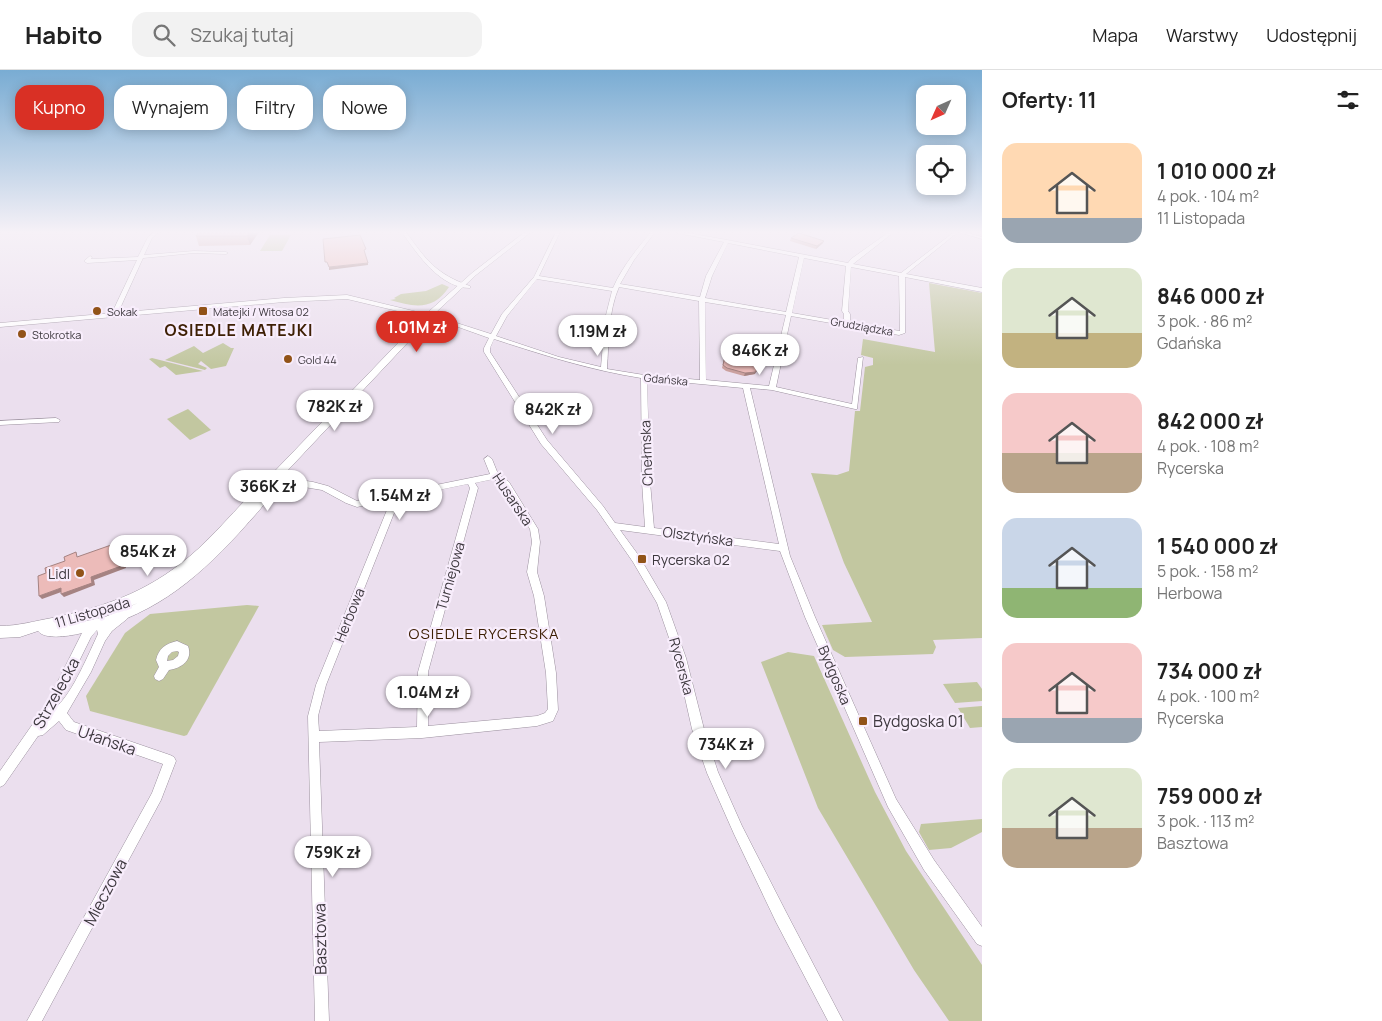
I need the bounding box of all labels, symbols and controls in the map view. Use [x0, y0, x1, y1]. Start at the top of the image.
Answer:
search box [132, 12, 482, 57]
text: Habito [25, 18, 102, 51]
icon: search [150, 21, 178, 49]
text: Szukaj tutaj [190, 22, 294, 48]
text: Mapa [1092, 23, 1138, 47]
text: Warstwy [1166, 23, 1238, 47]
text: Udostępnij [1266, 23, 1357, 47]
chip: Kupno [15, 85, 104, 130]
chip: Wynajem [114, 85, 227, 130]
chip: Filtry [237, 85, 313, 130]
chip: Nowe [323, 85, 406, 130]
north arrow [916, 85, 966, 135]
map controls [916, 85, 966, 195]
text: Oferty: 11 [1002, 86, 1097, 114]
icon: filters [1334, 86, 1362, 114]
button: locate [916, 145, 966, 195]
text: 1 010 000 zł [1157, 157, 1276, 185]
icon: home [1042, 163, 1102, 223]
text: 4 pok. · 104 m² [1157, 185, 1259, 207]
text: 11 Listopada [1157, 207, 1245, 229]
text: 846 000 zł [1157, 282, 1264, 310]
icon: home [1042, 288, 1102, 348]
place label: Sokak [107, 304, 138, 319]
place label: Matejki / Witosa 02 [213, 304, 309, 319]
marker: Sokak [91, 305, 103, 317]
marker: Matejki / Witosa 02 [197, 305, 209, 317]
pin: 1.01M zł [365, 310, 469, 353]
text: 3 pok. · 86 m² [1157, 310, 1252, 332]
street label: Grudziądzka [830, 313, 894, 339]
pin: 1.19M zł [546, 314, 650, 357]
text: 1.01M zł [387, 316, 447, 338]
district label: OSIEDLE MATEJKI [164, 319, 314, 341]
text: 1.19M zł [569, 320, 627, 342]
place label: Stokrotka [32, 327, 81, 342]
marker: Stokrotka [16, 328, 28, 340]
text: Gdańska [1157, 332, 1221, 354]
pin: 846K zł [714, 334, 806, 376]
text: 846K zł [732, 339, 788, 361]
place label: Gold 44 [298, 352, 337, 367]
marker: Gold 44 [282, 353, 294, 365]
street label: Gdańska [643, 370, 689, 388]
pin: 782K zł [289, 390, 381, 432]
pin: 842K zł [507, 392, 599, 435]
text: 782K zł [307, 395, 363, 417]
text: 842K zł [525, 398, 581, 420]
text: 842 000 zł [1157, 407, 1264, 435]
icon: home [1042, 413, 1102, 473]
street label: Chełmska [635, 420, 657, 486]
text: 4 pok. · 108 m² [1157, 435, 1259, 457]
text: Rycerska [1157, 457, 1224, 479]
street label: Husarska [488, 469, 538, 529]
pin: 366K zł [222, 470, 314, 512]
text: 366K zł [240, 475, 296, 497]
pin: 1.54M zł [348, 478, 452, 521]
text: 1.54M zł [369, 484, 431, 506]
street label: Olsztyńska [661, 522, 735, 550]
text: 1 540 000 zł [1157, 532, 1278, 560]
pin: 854K zł [102, 534, 194, 577]
icon: home [1042, 538, 1102, 598]
text: 854K zł [120, 540, 176, 562]
street label: Turniejowa [431, 540, 469, 612]
place label: Rycerska 02 [652, 550, 730, 569]
marker: Rycerska 02 [636, 553, 648, 565]
text: 5 pok. · 158 m² [1157, 560, 1258, 582]
place label: Lidl [48, 564, 70, 583]
marker: Lidl [74, 567, 86, 579]
text: Herbowa [1157, 582, 1222, 604]
street label: Herbowa [329, 585, 369, 645]
street label: 11 Listopada [52, 592, 132, 632]
district label: OSIEDLE RYCERSKA [409, 623, 559, 644]
street label: Rycerska [665, 635, 699, 697]
street label: Bydgoska [814, 642, 856, 708]
street label: Strzelecka [27, 654, 85, 732]
text: 734 000 zł [1157, 657, 1262, 685]
icon: home [1042, 663, 1102, 723]
pin: 1.04M zł [376, 676, 480, 718]
text: 1.04M zł [397, 681, 459, 703]
text: 4 pok. · 100 m² [1157, 685, 1260, 707]
text: Rycerska [1157, 707, 1224, 729]
place label: Bydgoska 01 [873, 710, 964, 732]
marker: Bydgoska 01 [857, 715, 869, 727]
street label: Ułańska [75, 720, 139, 760]
pin: 734K zł [680, 728, 772, 770]
text: 734K zł [698, 733, 754, 755]
text: 759 000 zł [1157, 782, 1262, 810]
icon: home [1042, 788, 1102, 848]
text: 3 pok. · 113 m² [1157, 810, 1255, 832]
text: Basztowa [1157, 832, 1229, 854]
pin: 759K zł [287, 836, 379, 878]
text: 759K zł [305, 841, 361, 863]
street label: Mieczowa [78, 855, 132, 929]
street label: Basztowa [308, 903, 332, 975]

